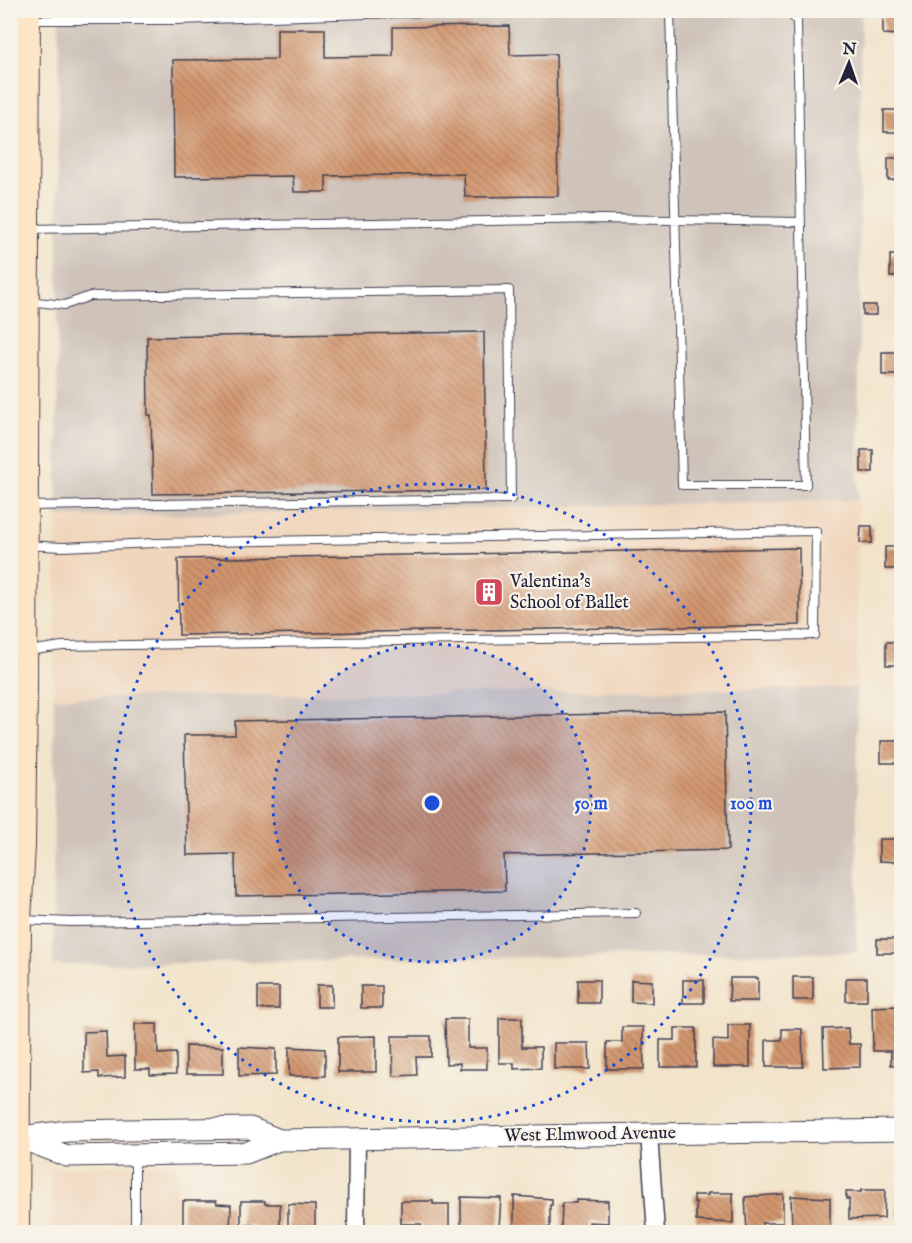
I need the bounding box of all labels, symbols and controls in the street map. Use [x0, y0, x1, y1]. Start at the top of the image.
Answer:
north arrow [819, 33, 879, 93]
text: N [841, 40, 857, 60]
place label: Valentina's School of Ballet [509, 571, 629, 615]
building icon: Valentina's School of Ballet [473, 576, 505, 608]
centre of rings [422, 793, 442, 813]
text: 50 m [574, 793, 608, 816]
text: 100 m [730, 793, 772, 816]
street label: West Elmwood Avenue [504, 1122, 676, 1148]

